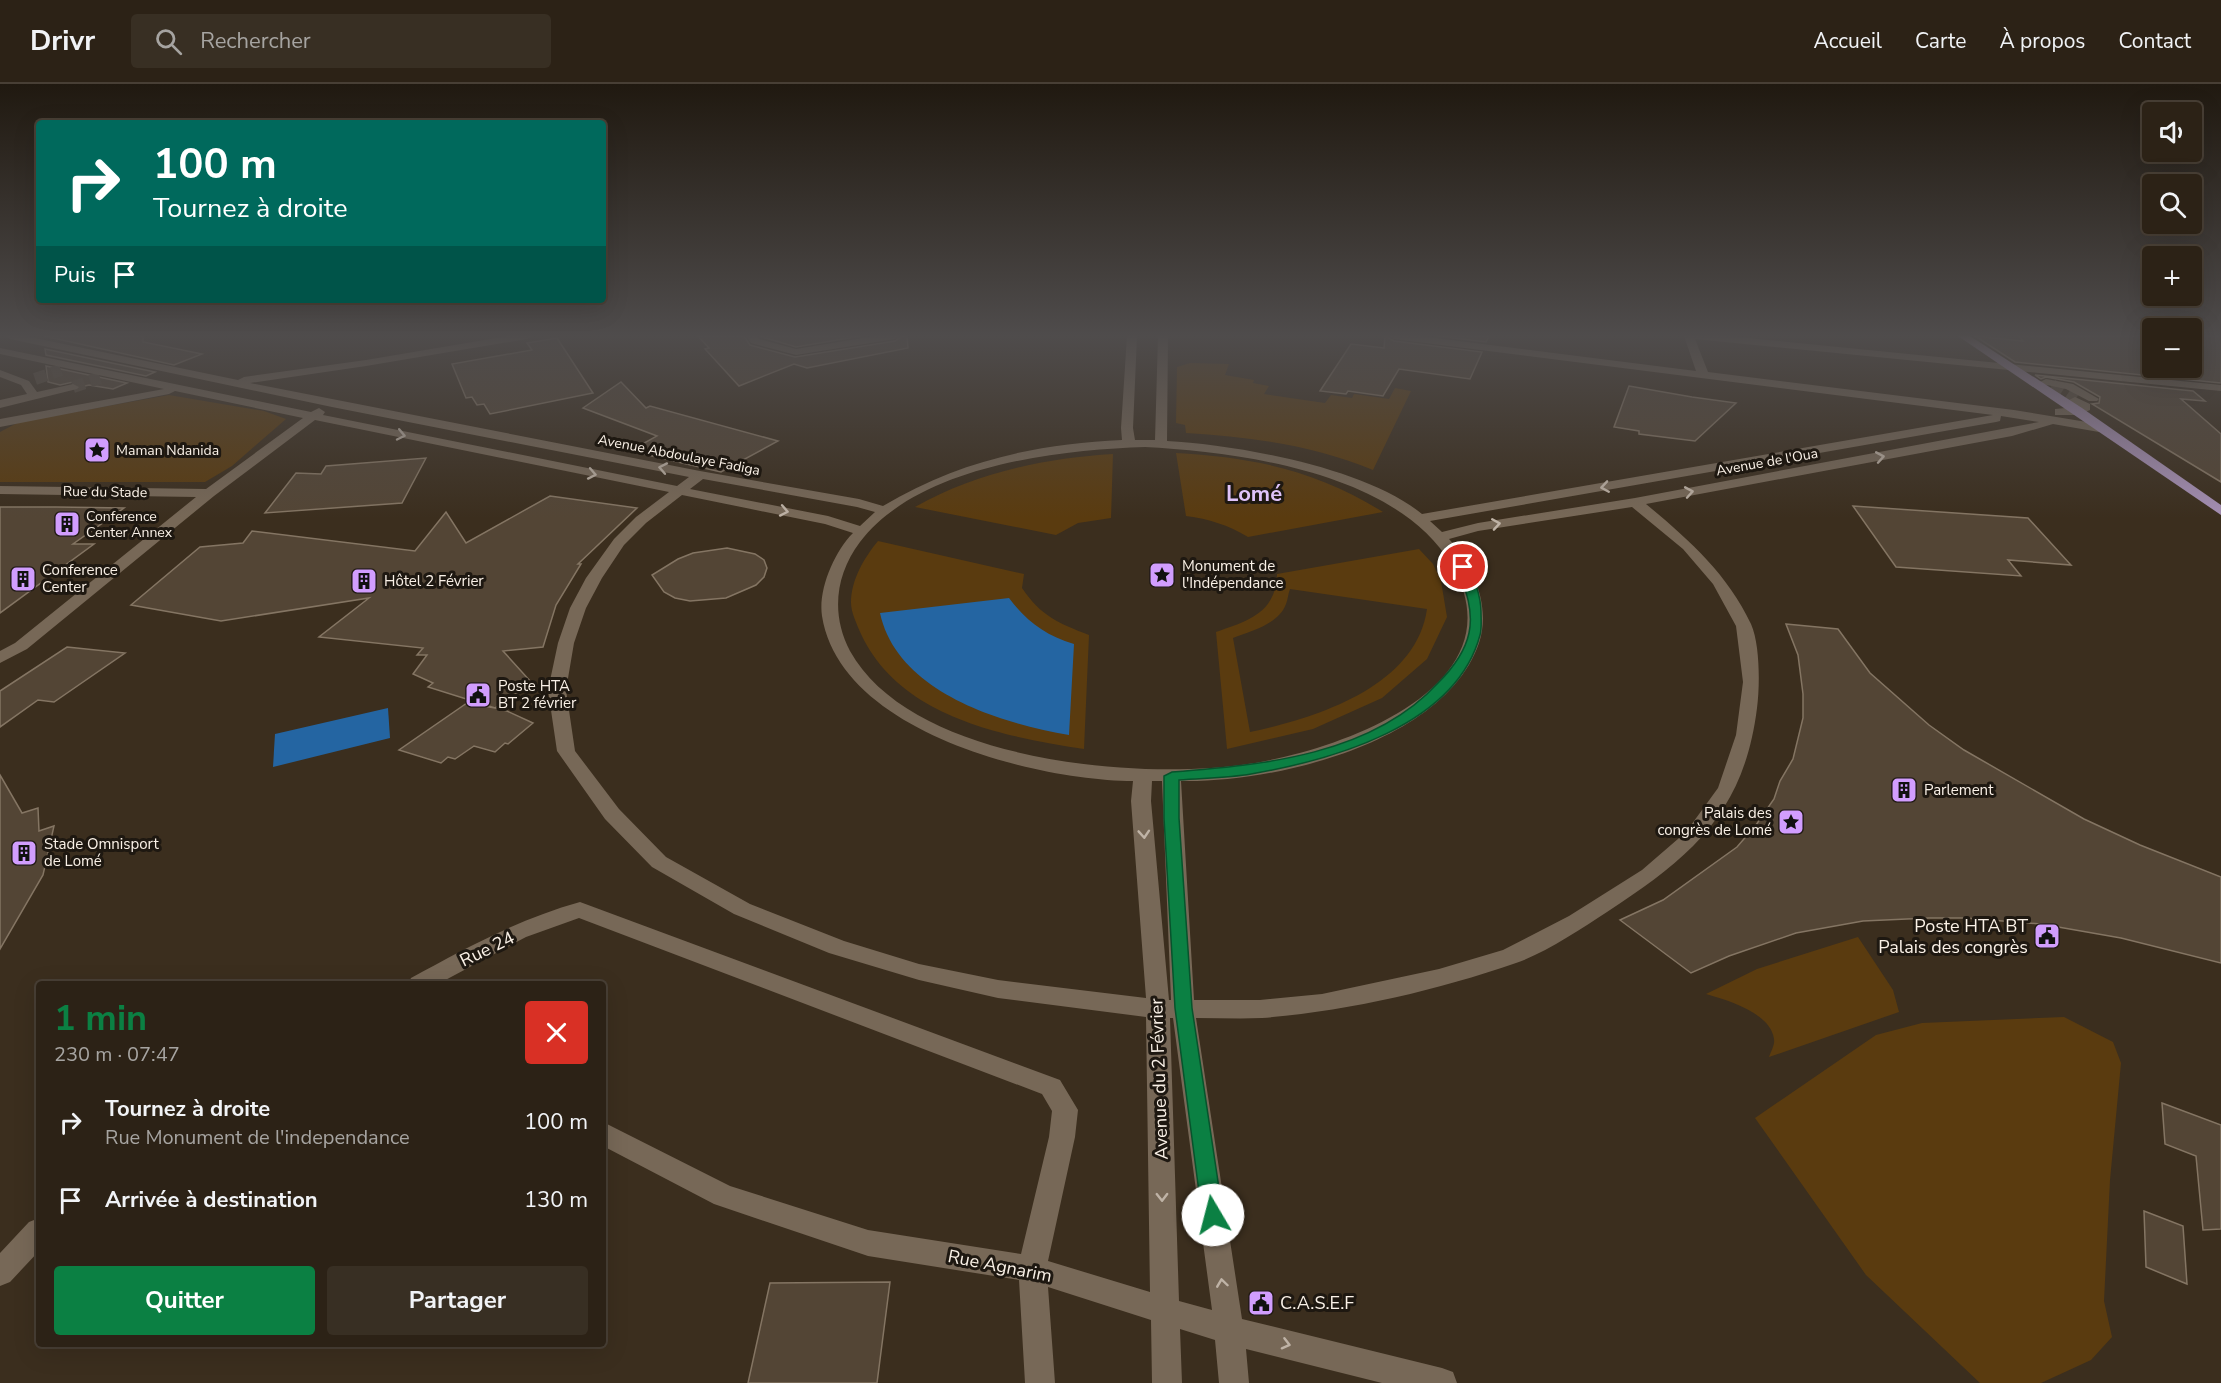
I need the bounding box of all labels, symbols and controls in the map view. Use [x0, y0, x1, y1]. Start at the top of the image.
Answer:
search box [131, 14, 551, 68]
text: Drivr [30, 22, 95, 60]
icon: search [152, 25, 185, 58]
text: Rechercher [200, 26, 311, 56]
text: Accueil [1813, 27, 1882, 55]
text: Carte [1915, 27, 1966, 55]
text: À propos [1999, 27, 2085, 55]
text: Contact [2118, 27, 2191, 55]
map controls [2142, 102, 2202, 378]
button: sound [2142, 102, 2202, 162]
text: 100 m [153, 136, 277, 193]
icon: right [54, 144, 132, 222]
button: search [2142, 174, 2202, 234]
text: Tournez à droite [153, 190, 348, 227]
button: + [2142, 246, 2202, 306]
icon: arrive [108, 258, 141, 291]
text: Puis [54, 260, 96, 290]
button: − [2142, 318, 2202, 378]
one-way arrow [396, 428, 406, 441]
street label: Avenue Abdoulaye Fadiga [596, 430, 762, 480]
place icon: Maman Ndanida [82, 435, 112, 465]
place label: Maman Ndanida [116, 441, 219, 460]
street label: Avenue de l'Oua [1715, 444, 1819, 480]
one-way arrow [1875, 451, 1885, 464]
one-way arrow [658, 462, 668, 475]
one-way arrow [587, 467, 597, 480]
district label: Lomé [1226, 479, 1282, 509]
one-way arrow [1600, 480, 1609, 492]
street label: Rue du Stade [63, 482, 147, 502]
one-way arrow [1683, 486, 1693, 499]
one-way arrow [778, 504, 788, 517]
place label: Conference Center Annex [86, 507, 173, 542]
building icon: Conference Center Annex [52, 509, 82, 539]
one-way arrow [1492, 519, 1501, 531]
pin [1437, 541, 1488, 592]
icon: arrive [1446, 550, 1479, 583]
place label: Monument de l'Indépendance [1182, 556, 1284, 593]
place label: Conference Center [42, 560, 118, 597]
place icon: Monument de l'Indépendance [1147, 560, 1177, 590]
building icon: Conference Center [8, 564, 38, 594]
building icon: Hôtel 2 Février [349, 566, 379, 596]
place label: Hôtel 2 Février [384, 571, 484, 591]
place label: Poste HTA BT 2 février [498, 676, 577, 713]
public building icon: Poste HTA BT 2 février [463, 680, 493, 710]
building icon: Parlement [1889, 775, 1919, 805]
place label: Parlement [1924, 780, 1994, 800]
place label: Palais des congrès de Lomé [1657, 803, 1772, 840]
place icon: Palais des congrès de Lomé [1776, 807, 1806, 837]
one-way arrow [1138, 830, 1151, 839]
place label: Stade Omnisport de Lomé [44, 834, 159, 871]
building icon: Stade Omnisport de Lomé [9, 838, 39, 868]
place label: Poste HTA BT Palais des congrès [1878, 914, 2028, 959]
public building icon: Poste HTA BT Palais des congrès [2032, 921, 2062, 951]
street label: Rue 24 [456, 925, 518, 972]
text: 1 min [54, 994, 147, 1043]
street label: Avenue du 2 Février [1144, 997, 1174, 1160]
button: close [525, 1001, 588, 1064]
text: 230 m · 07:47 [54, 1041, 180, 1068]
text: Tournez à droite [105, 1094, 270, 1124]
icon: right [54, 1106, 87, 1139]
text: 100 m [524, 1107, 588, 1137]
text: Rue Monument de l'independance [105, 1124, 410, 1151]
position arrow [1181, 1183, 1245, 1247]
icon: arrive [54, 1184, 87, 1217]
text: Arrivée à destination [105, 1185, 318, 1215]
text: 130 m [524, 1185, 588, 1215]
one-way arrow [1156, 1192, 1168, 1201]
street label: Rue Agnarim [946, 1244, 1054, 1288]
button: Quitter [54, 1266, 315, 1335]
button: Partager [327, 1266, 588, 1335]
one-way arrow [1217, 1279, 1229, 1288]
public building icon: C.A.S.E.F [1246, 1288, 1276, 1318]
place label: C.A.S.E.F [1280, 1291, 1354, 1315]
one-way arrow [1280, 1337, 1290, 1350]

